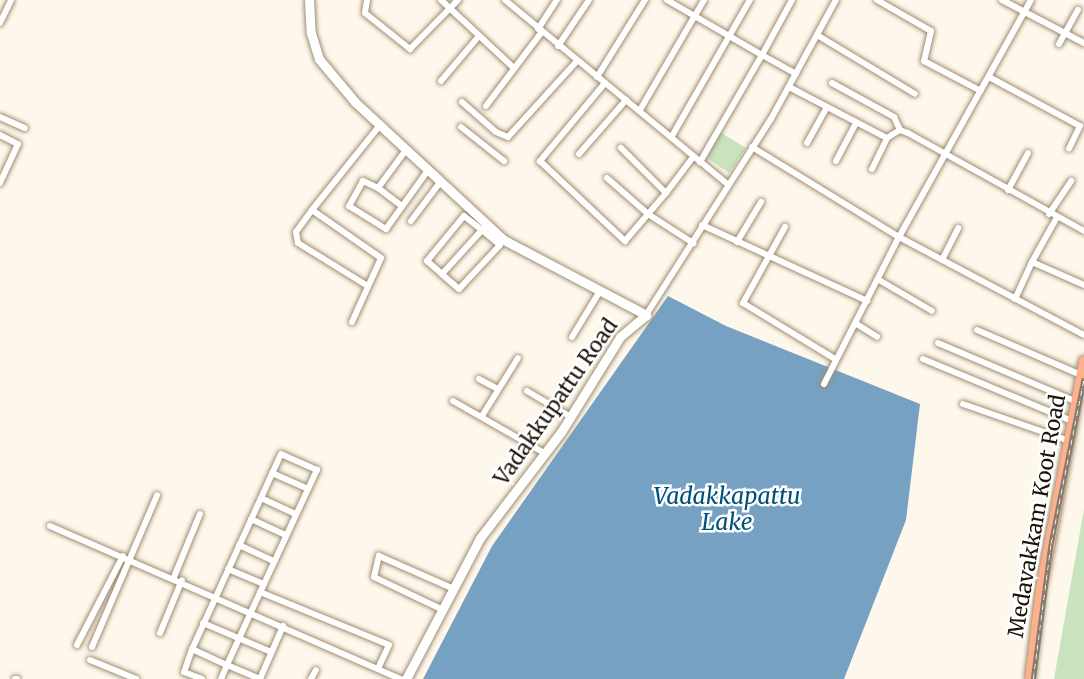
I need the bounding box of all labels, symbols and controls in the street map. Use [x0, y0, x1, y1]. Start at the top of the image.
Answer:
street label: Vadakkupattu Road [489, 314, 623, 490]
street label: Medavakkam Koot Road [1003, 393, 1071, 639]
water label: Vadakkapattu Lake [654, 482, 800, 536]

